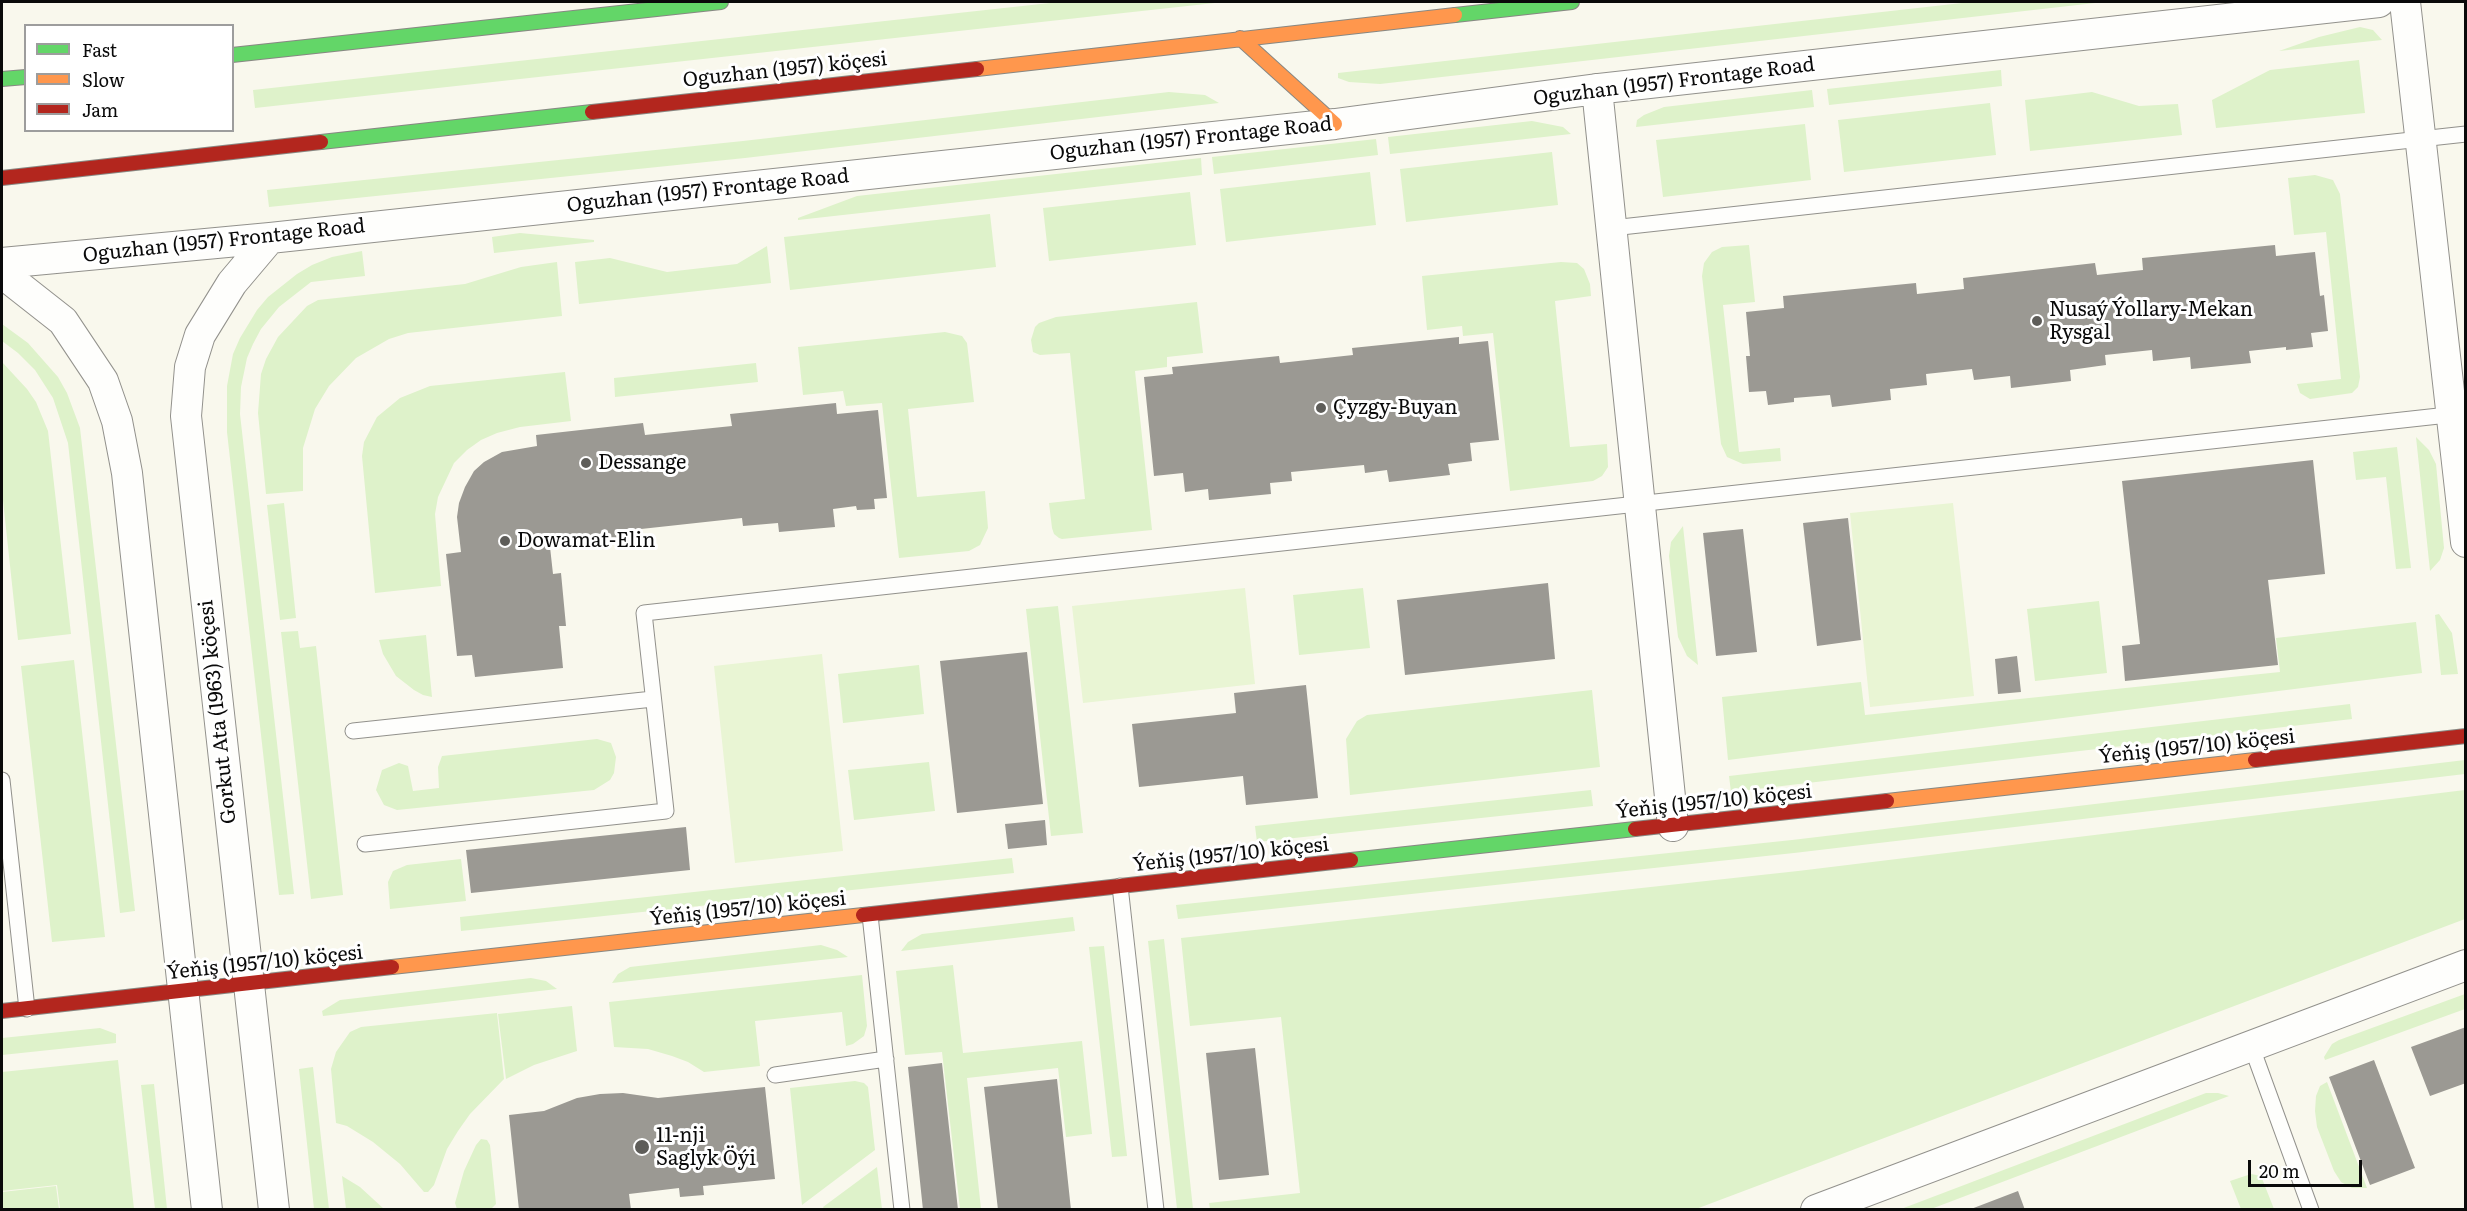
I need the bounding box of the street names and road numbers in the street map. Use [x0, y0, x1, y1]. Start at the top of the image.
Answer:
street label: Oguzhan (1957) köçesi [682, 47, 888, 93]
street label: Oguzhan (1957) Frontage Road [1532, 53, 1816, 111]
street label: Oguzhan (1957) Frontage Road [1049, 112, 1333, 166]
street label: Oguzhan (1957) Frontage Road [566, 164, 850, 218]
street label: Oguzhan (1957) Frontage Road [82, 214, 366, 268]
street label: Gorkut Ata (1963) köçesi [194, 599, 242, 825]
street label: Ýeňiş (1957/10) köçesi [2098, 725, 2296, 769]
street label: Ýeňiş (1957/10) köçesi [1615, 780, 1813, 824]
street label: Ýeňiş (1957/10) köçesi [1132, 833, 1330, 877]
street label: Ýeňiş (1957/10) köçesi [649, 887, 847, 931]
street label: Ýeňiş (1957/10) köçesi [166, 941, 364, 985]

